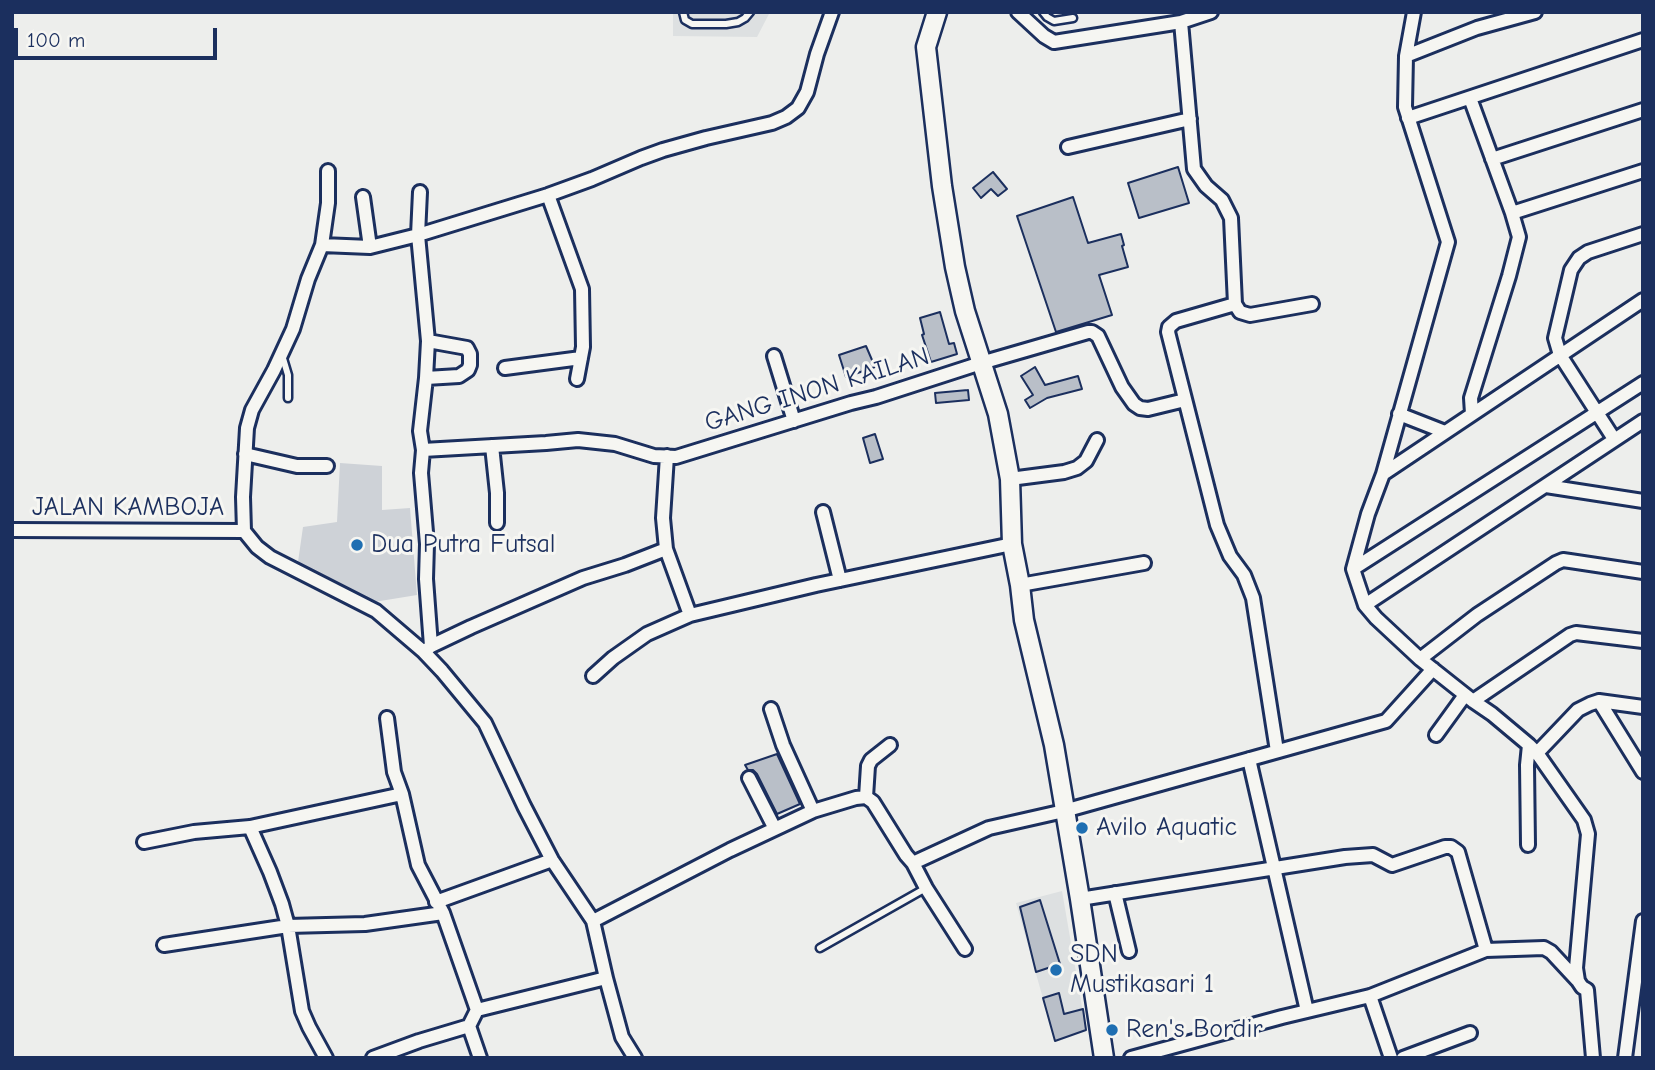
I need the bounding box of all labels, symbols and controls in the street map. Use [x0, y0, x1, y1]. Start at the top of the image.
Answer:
scale bar [18, 14, 220, 58]
text: 100 m [27, 28, 85, 52]
street label: GANG INON KAILAN [701, 341, 933, 439]
street label: JALAN KAMBOJA [32, 492, 224, 524]
place label: Dua Putra Futsal [371, 529, 556, 561]
marker: Dua Putra Futsal [349, 537, 365, 553]
place label: Avilo Aquatic [1096, 812, 1237, 844]
marker: Avilo Aquatic [1074, 820, 1090, 836]
place label: SDN Mustikasari 1 [1070, 939, 1214, 1000]
marker: SDN Mustikasari 1 [1048, 962, 1064, 978]
place label: Ren's Bordir [1126, 1014, 1263, 1046]
marker: Ren's Bordir [1104, 1022, 1120, 1038]

